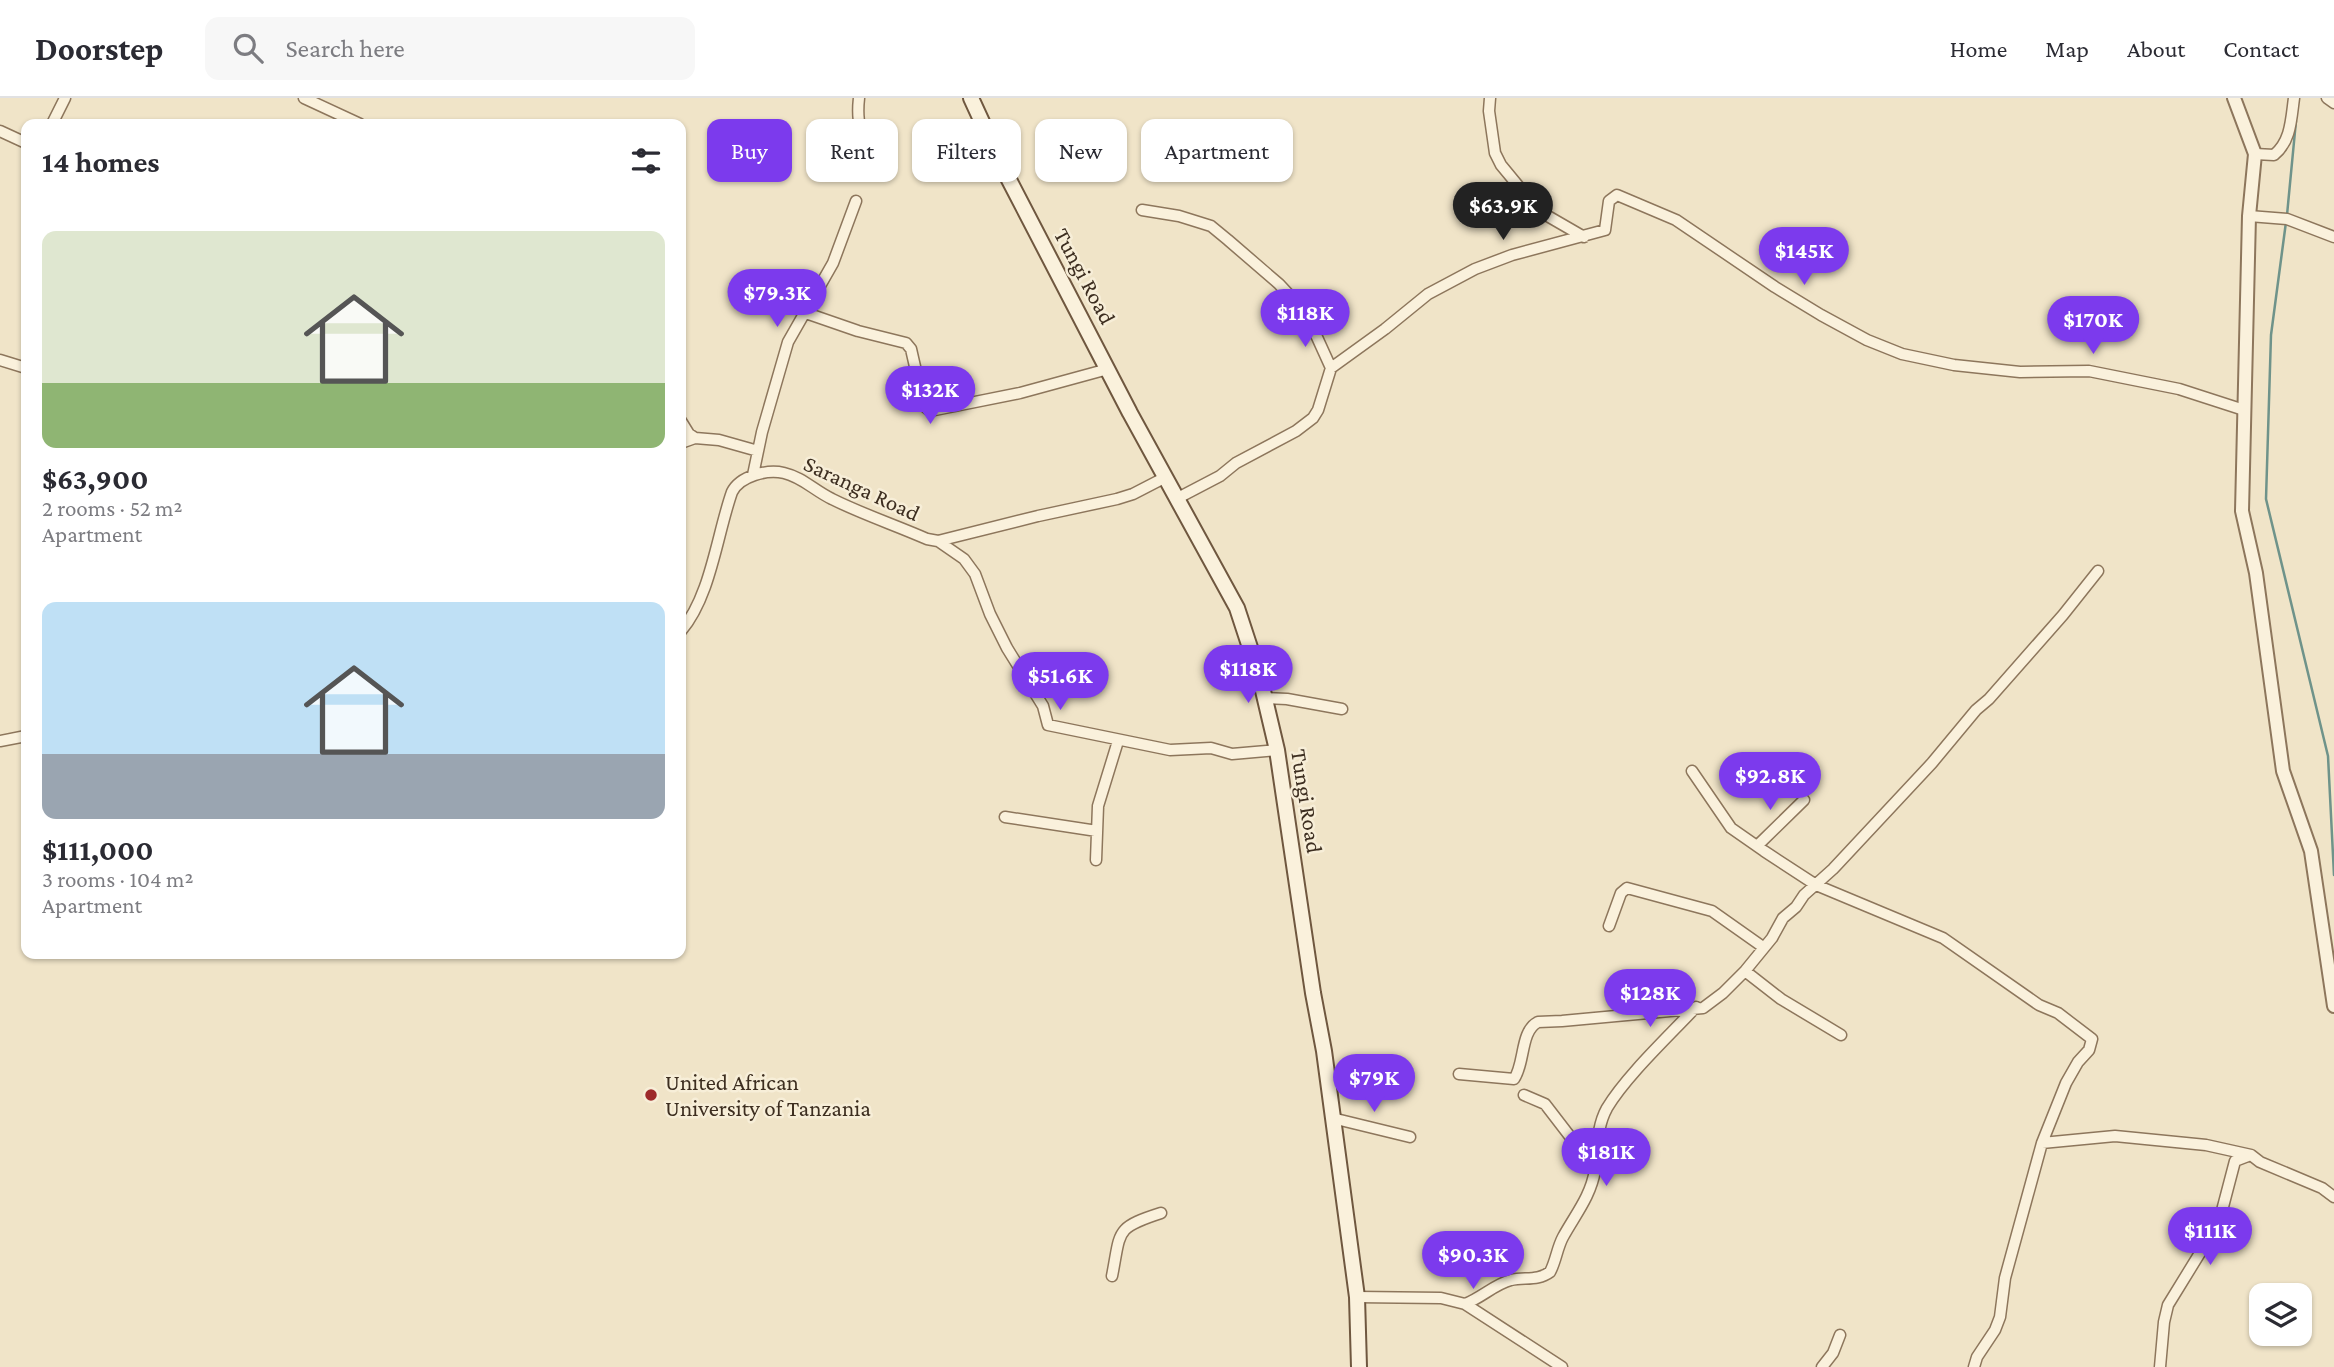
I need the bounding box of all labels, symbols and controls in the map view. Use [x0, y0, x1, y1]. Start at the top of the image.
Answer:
search box [205, 17, 695, 80]
icon: search [229, 29, 267, 67]
text: Doorstep [35, 30, 163, 67]
text: Search here [285, 34, 405, 63]
text: Home [1950, 35, 2007, 62]
text: Map [2045, 35, 2089, 62]
text: About [2127, 35, 2185, 62]
text: Contact [2223, 35, 2299, 62]
chip: Buy [707, 119, 792, 182]
chip: Rent [806, 119, 898, 182]
chip: Filters [912, 119, 1021, 182]
chip: New [1035, 119, 1127, 182]
chip: Apartment [1141, 119, 1293, 182]
icon: filters [627, 142, 665, 180]
text: 14 homes [42, 145, 160, 178]
pin: $63.9K [1446, 183, 1560, 242]
text: $63.9K [1469, 192, 1537, 218]
street label: Tungi Road [1049, 224, 1121, 328]
pin: $145K [1755, 228, 1853, 287]
text: $145K [1775, 237, 1833, 263]
pin: $79.3K [720, 270, 834, 329]
icon: home [291, 276, 417, 402]
text: $79.3K [744, 279, 810, 305]
pin: $118K [1256, 289, 1354, 349]
pin: $170K [2044, 296, 2142, 356]
text: $118K [1277, 299, 1333, 325]
text: $170K [2063, 306, 2123, 332]
pin: $132K [881, 366, 979, 426]
text: $132K [901, 376, 959, 402]
street label: Saranga Road [800, 450, 924, 526]
text: $63,900 [42, 462, 148, 495]
text: 2 rooms · 52 m² [42, 495, 182, 521]
text: Apartment [42, 521, 142, 547]
pin: $118K [1199, 646, 1297, 705]
icon: home [291, 647, 417, 773]
pin: $51.6K [1003, 652, 1117, 712]
text: $118K [1220, 655, 1276, 681]
text: $51.6K [1028, 662, 1092, 688]
street label: Tungi Road [1286, 747, 1328, 855]
pin: $92.8K [1713, 752, 1827, 812]
text: $92.8K [1735, 762, 1805, 788]
text: $111,000 [42, 833, 154, 866]
text: 3 rooms · 104 m² [42, 866, 194, 892]
text: Apartment [42, 892, 142, 918]
pin: $128K [1601, 970, 1699, 1029]
text: $128K [1620, 979, 1680, 1005]
pin: $79K [1333, 1054, 1415, 1114]
text: $79K [1349, 1064, 1399, 1090]
place label: United African University of Tanzania [665, 1069, 871, 1121]
marker: United African University of Tanzania [643, 1087, 659, 1103]
pin: $181K [1557, 1128, 1655, 1188]
text: $181K [1578, 1138, 1634, 1164]
pin: $111K [2161, 1208, 2259, 1267]
text: $111K [2184, 1217, 2236, 1243]
pin: $90.3K [1416, 1232, 1530, 1291]
text: $90.3K [1438, 1241, 1508, 1267]
map controls [2249, 1283, 2312, 1346]
button: layers [2249, 1283, 2312, 1346]

